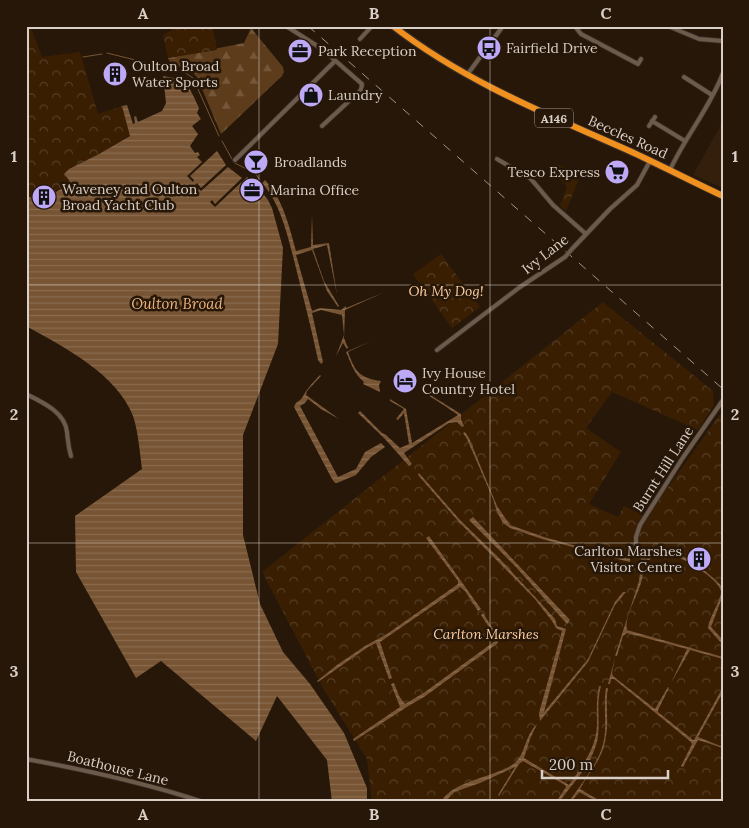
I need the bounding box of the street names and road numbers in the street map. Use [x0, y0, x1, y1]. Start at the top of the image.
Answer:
road number: A146 [535, 109, 573, 128]
street label: Beccles Road [585, 111, 671, 163]
street label: Ivy Lane [518, 230, 572, 278]
street label: Burnt Hill Lane [629, 423, 698, 515]
street label: Boathouse Lane [65, 747, 171, 789]

